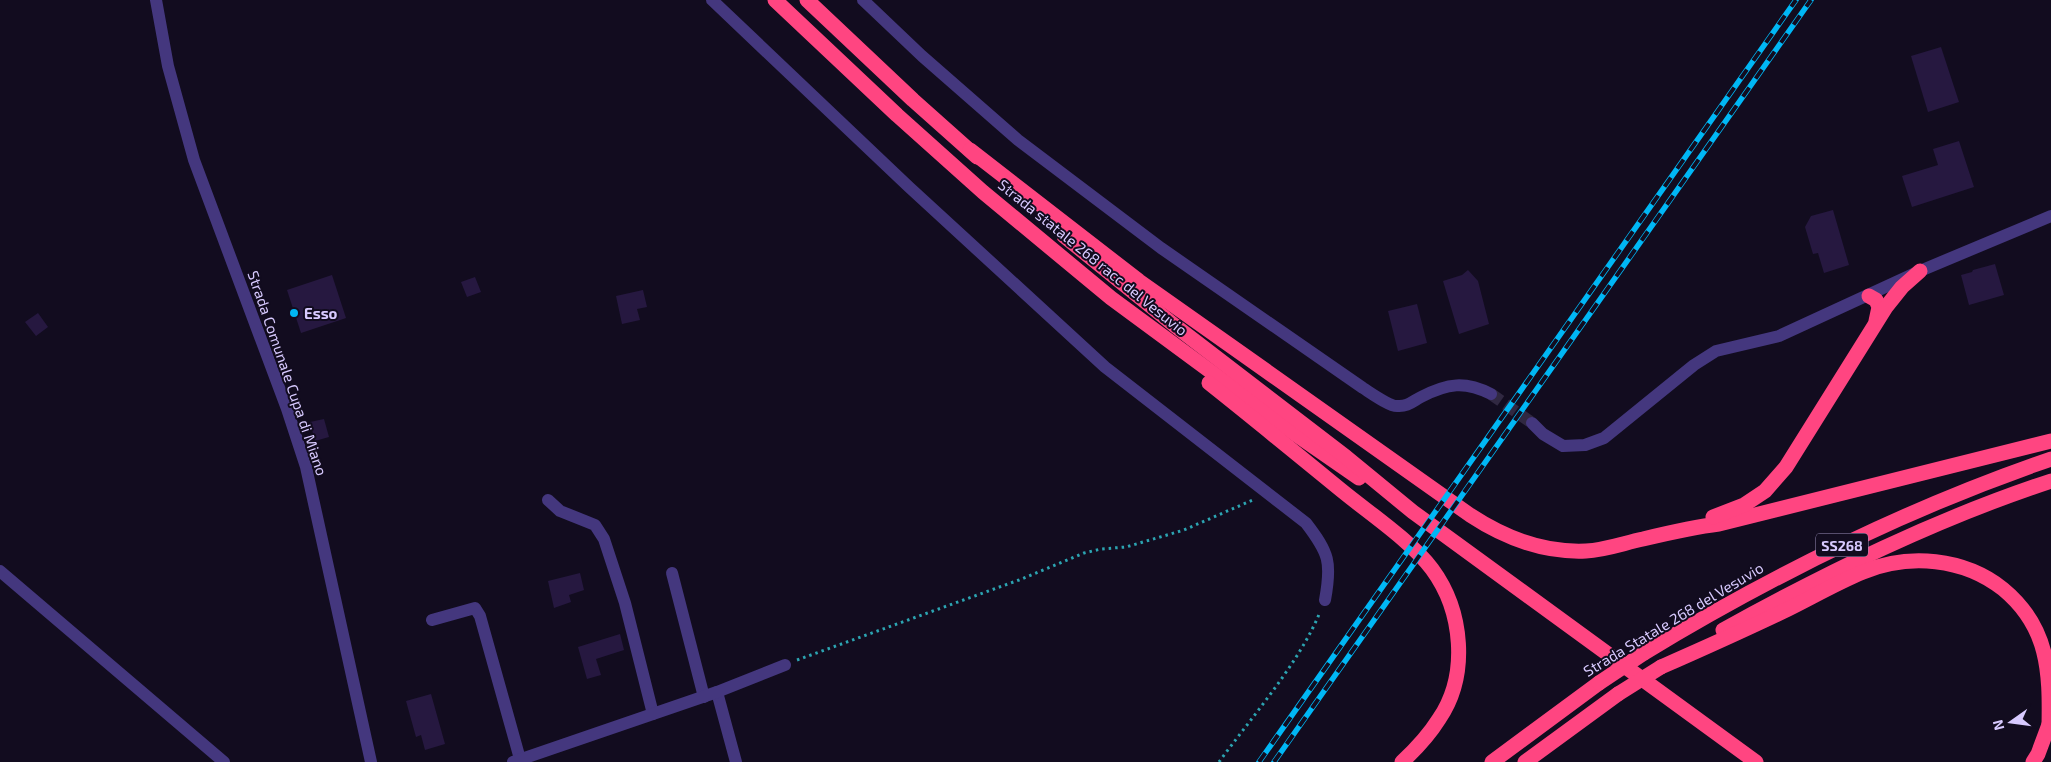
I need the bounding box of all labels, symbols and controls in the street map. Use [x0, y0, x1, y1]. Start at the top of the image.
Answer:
street label: Strada statale 268 racc del Vesuvio [995, 175, 1191, 339]
street label: Strada Comunale Cupa di Miano [244, 268, 332, 478]
place label: Esso [304, 304, 338, 322]
marker: Esso [288, 307, 300, 319]
road number: SS268 [1816, 534, 1868, 556]
street label: Strada Statale 268 del Vesuvio [1580, 558, 1766, 680]
north arrow [1986, 697, 2036, 747]
text: N [1988, 718, 2007, 732]

